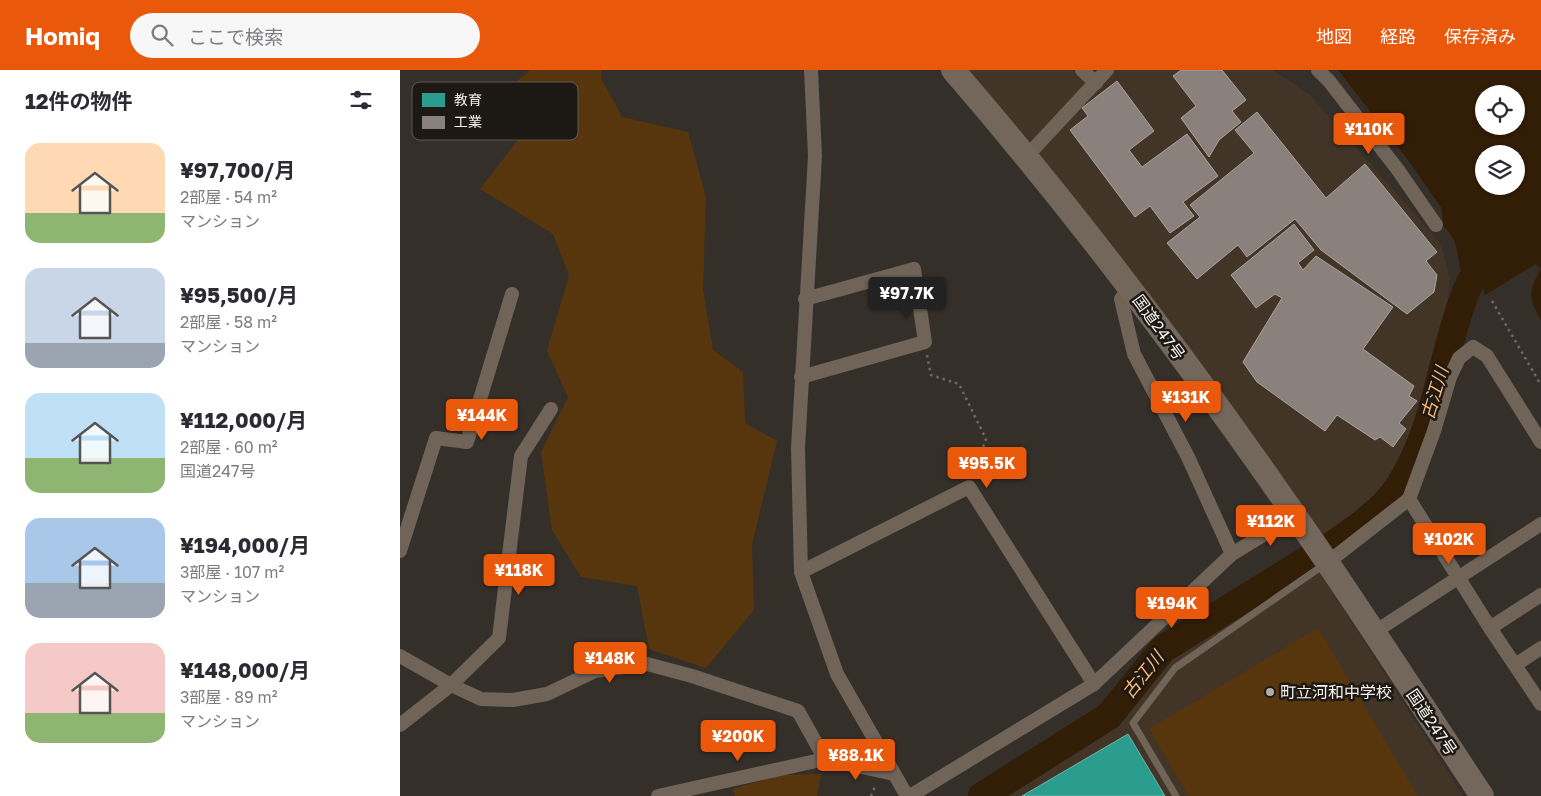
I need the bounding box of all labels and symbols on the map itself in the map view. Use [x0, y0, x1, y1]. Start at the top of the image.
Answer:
legend [412, 82, 578, 140]
text: 教育 [454, 91, 482, 108]
pin: ¥110K [1334, 112, 1404, 155]
text: 工業 [454, 113, 482, 130]
pin: ¥97.7K [866, 276, 948, 319]
street label: 国道247号 [1129, 291, 1189, 363]
water label: 古江川 [1416, 362, 1453, 422]
pin: ¥131K [1151, 380, 1221, 423]
pin: ¥144K [447, 398, 517, 441]
pin: ¥95.5K [946, 446, 1028, 489]
pin: ¥112K [1236, 504, 1306, 547]
pin: ¥102K [1414, 522, 1484, 565]
pin: ¥118K [484, 554, 554, 596]
pin: ¥194K [1137, 586, 1207, 629]
pin: ¥148K [575, 642, 645, 684]
water label: 古江川 [1117, 645, 1169, 702]
place label: 町立河和中学校 [1280, 682, 1392, 702]
street label: 国道247号 [1403, 685, 1461, 759]
marker: 町立河和中学校 [1264, 686, 1276, 698]
pin: ¥200K [703, 720, 773, 762]
pin: ¥88.1K [815, 738, 897, 781]

